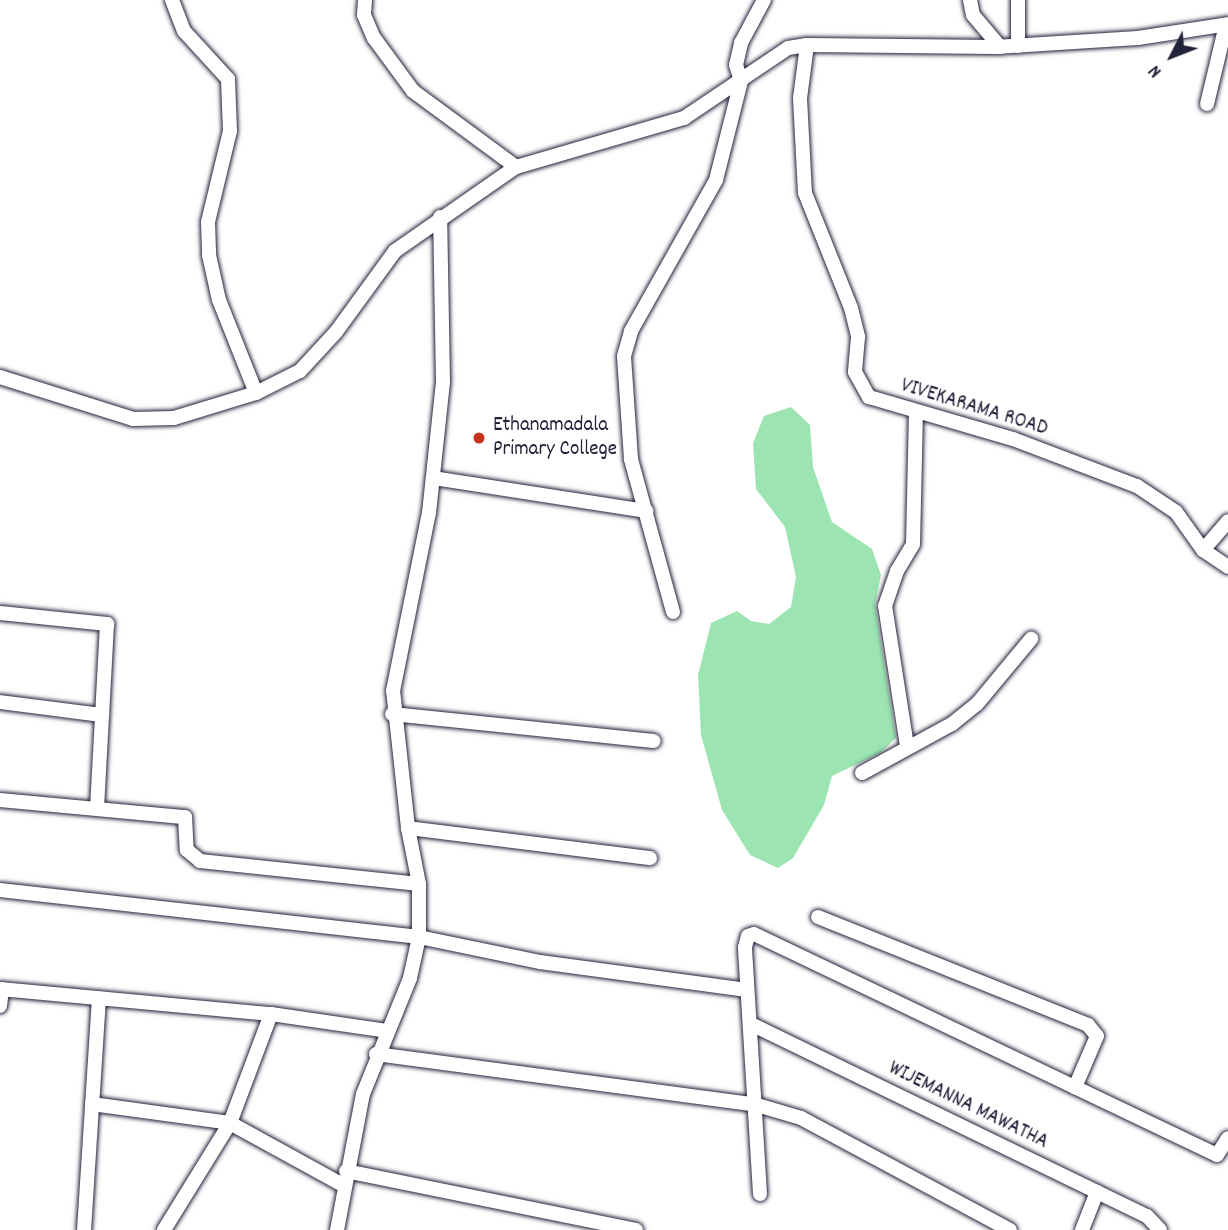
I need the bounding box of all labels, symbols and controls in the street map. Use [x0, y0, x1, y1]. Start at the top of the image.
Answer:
north arrow [1137, 21, 1207, 91]
text: N [1143, 58, 1169, 83]
street label: VIVEKARAMA ROAD [898, 374, 1050, 442]
place label: Ethanamadala Primary College [493, 413, 617, 463]
marker: Ethanamadala Primary College [471, 430, 487, 446]
street label: WIJEMANNA MAWATHA [884, 1056, 1052, 1156]

